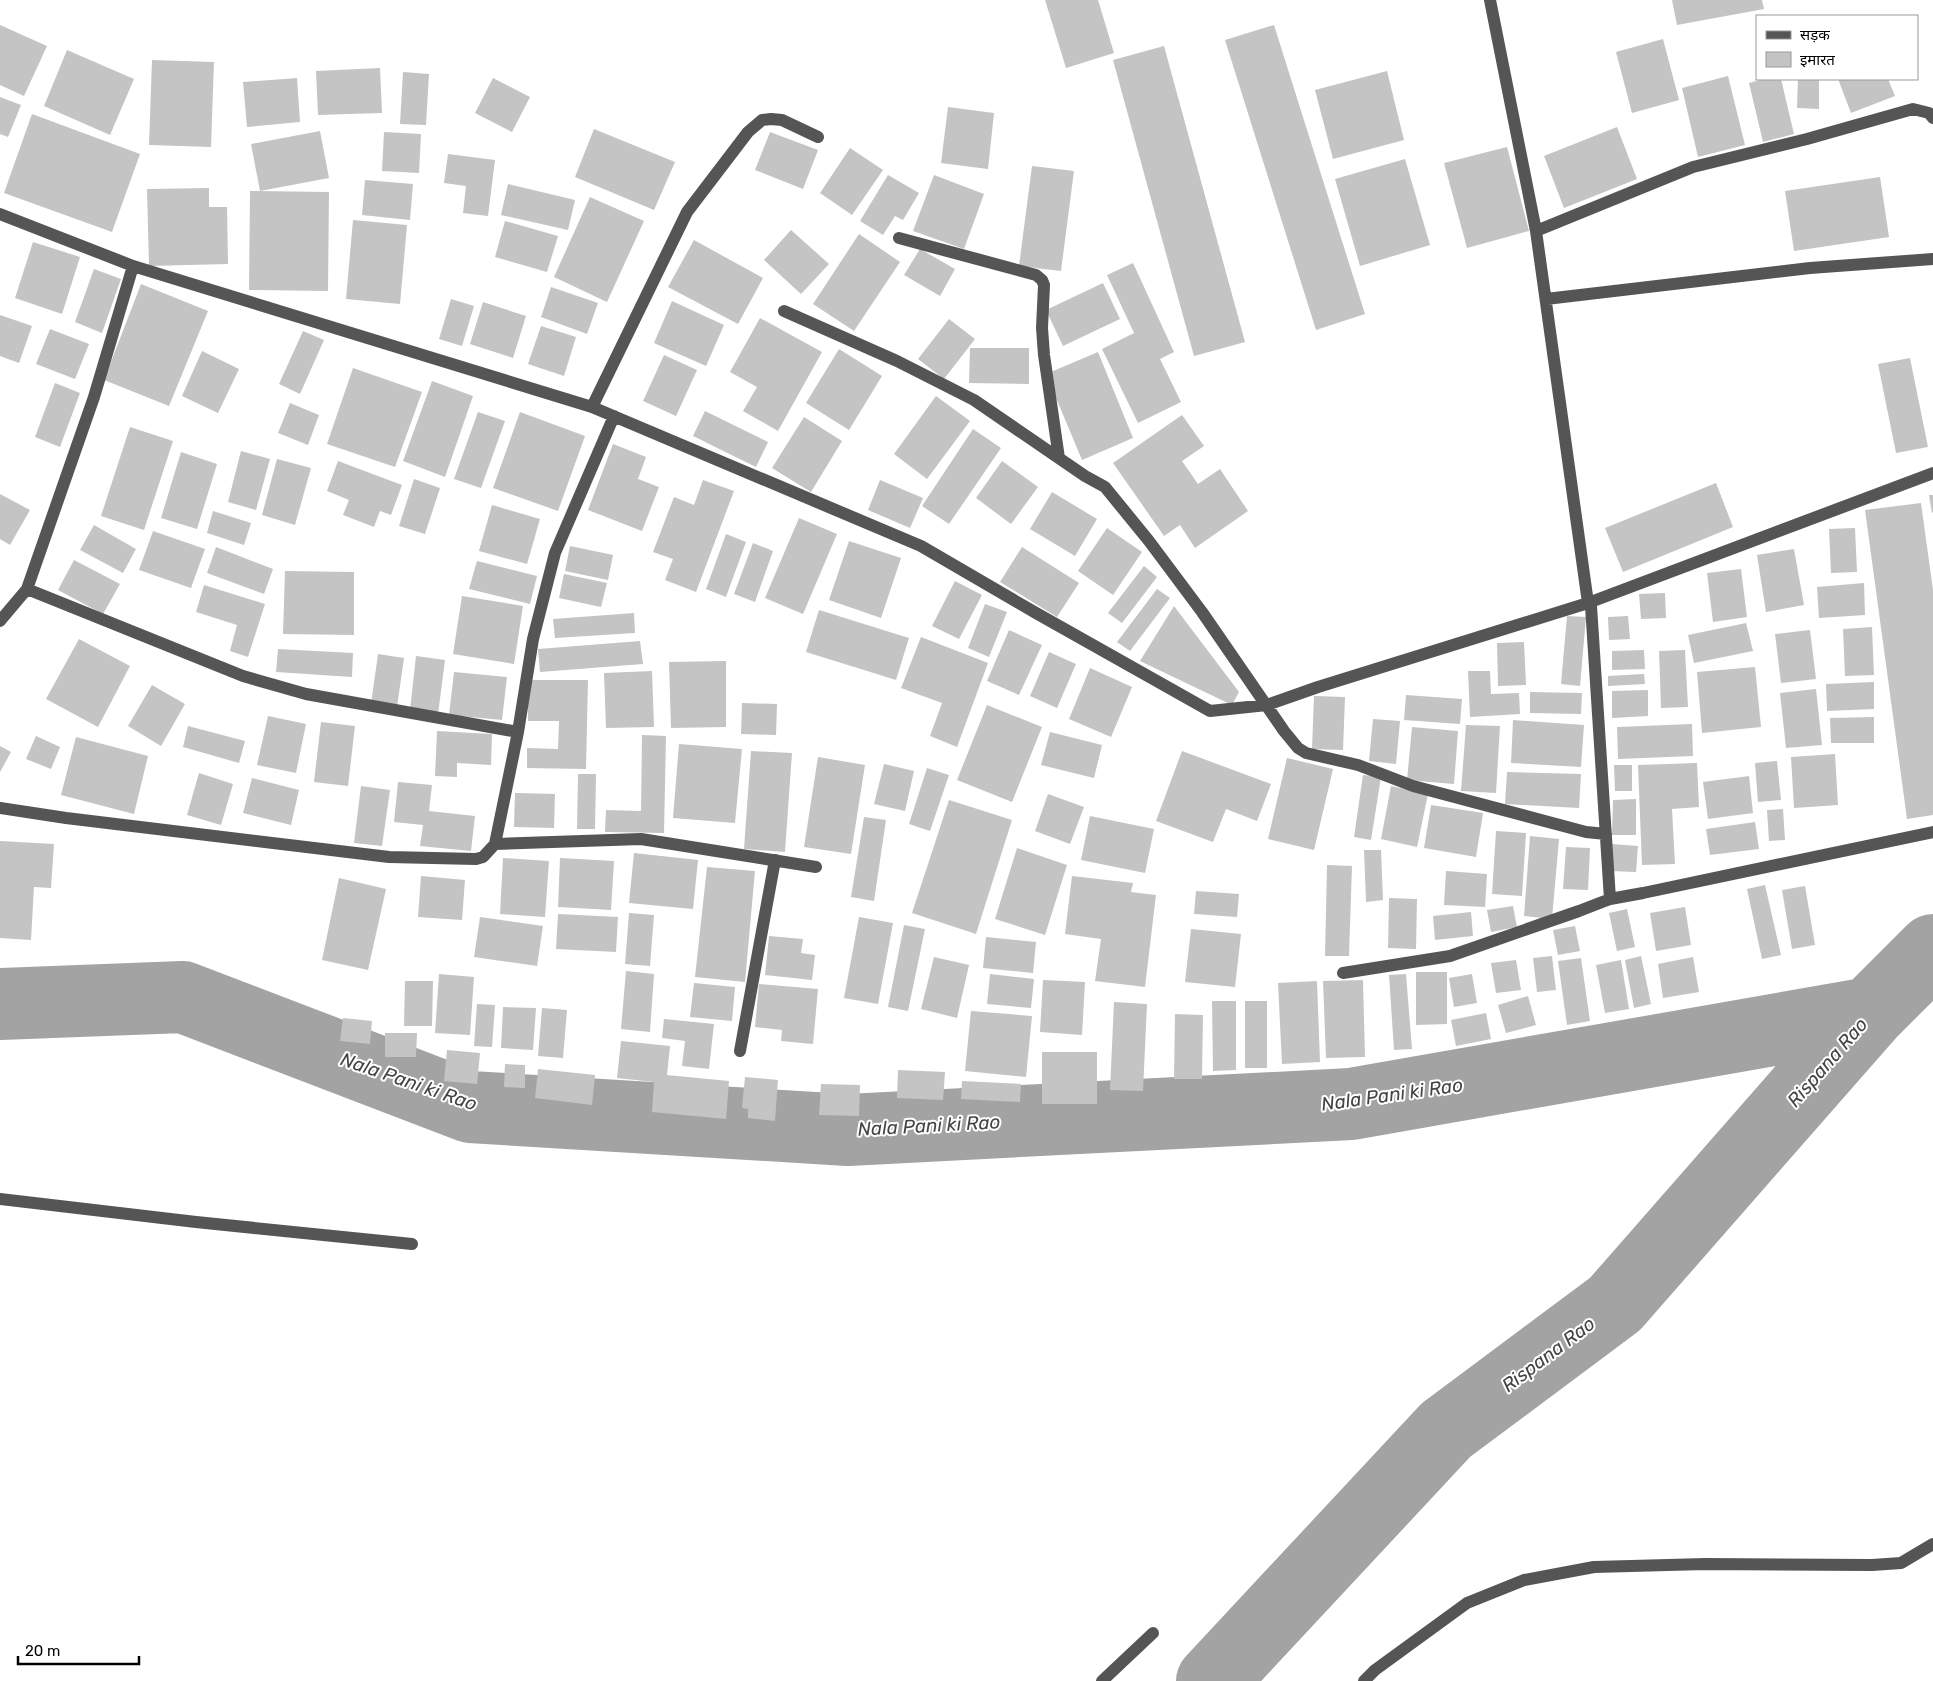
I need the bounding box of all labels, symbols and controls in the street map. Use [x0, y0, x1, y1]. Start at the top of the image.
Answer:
legend [1756, 15, 1918, 80]
text: सड़क [1800, 26, 1830, 44]
text: इमारत [1800, 51, 1835, 69]
water label: Rispana Rao [1782, 1013, 1873, 1112]
water label: Nala Pani ki Rao [338, 1047, 480, 1116]
water label: Nala Pani ki Rao [1320, 1073, 1464, 1116]
water label: Nala Pani ki Rao [857, 1110, 1001, 1141]
water label: Rispana Rao [1497, 1312, 1600, 1397]
scale bar [18, 1634, 139, 1666]
text: 20 m [25, 1642, 60, 1660]

